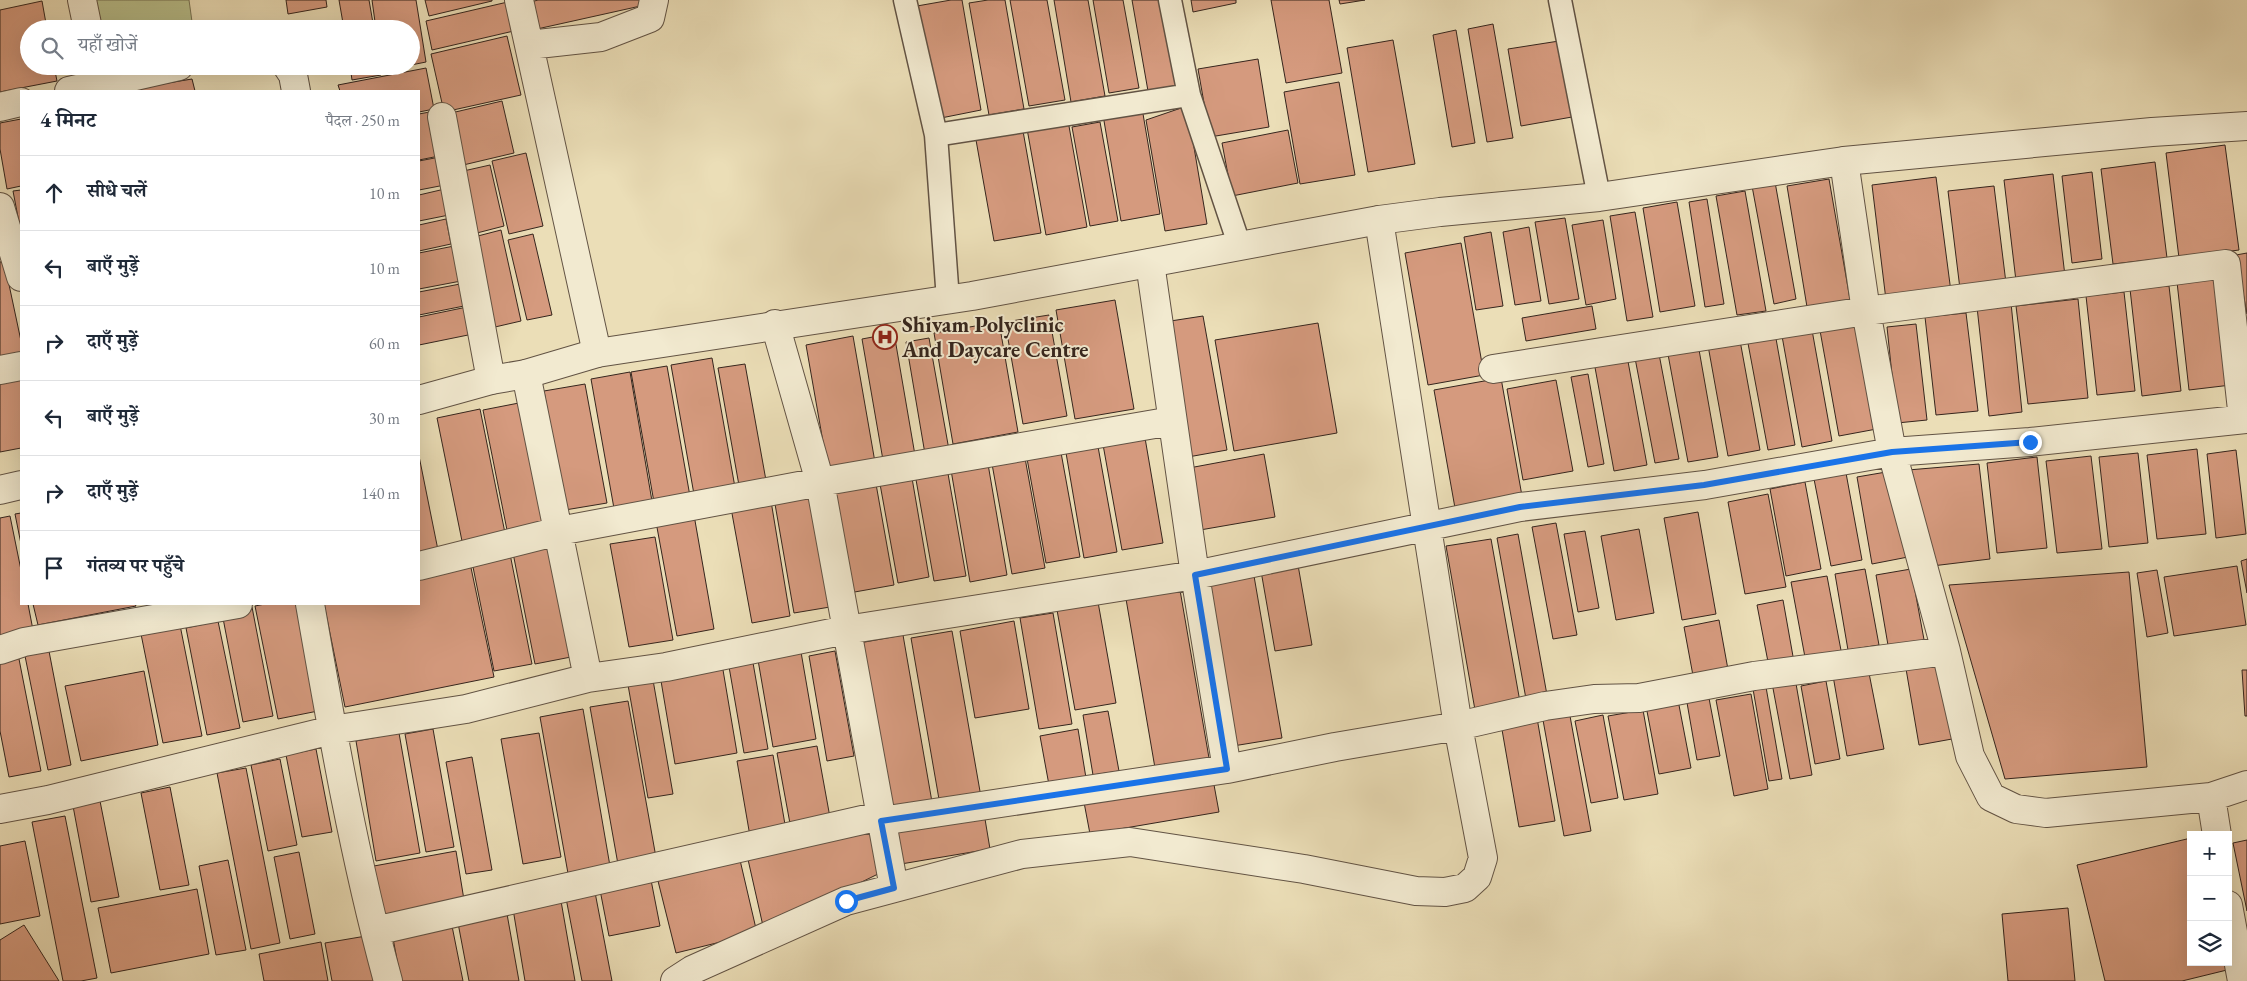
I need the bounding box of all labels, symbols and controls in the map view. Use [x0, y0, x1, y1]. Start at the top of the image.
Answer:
search box [20, 20, 420, 75]
text: यहाँ खोजें [78, 32, 137, 57]
icon: search [38, 34, 66, 62]
text: 4 मिनट [40, 106, 96, 133]
text: पैदल · 250 m [326, 110, 400, 131]
text: सीधे चलें [87, 178, 147, 203]
icon: ahead [40, 179, 68, 207]
text: 10 m [369, 183, 400, 204]
text: बाएँ मुड़ें [87, 253, 139, 278]
icon: left [40, 254, 68, 282]
text: 10 m [369, 258, 400, 279]
place label: Shivam Polyclinic And Daycare Centre [901, 310, 1089, 364]
hospital icon: Shivam Polyclinic And Daycare Centre [872, 324, 898, 350]
text: दाएँ मुड़ें [87, 328, 138, 353]
icon: right [40, 329, 68, 357]
text: 60 m [369, 333, 400, 354]
text: बाएँ मुड़ें [87, 403, 139, 428]
icon: left [40, 404, 68, 432]
text: 30 m [369, 408, 400, 429]
route end [2019, 431, 2042, 454]
text: दाएँ मुड़ें [87, 478, 138, 503]
icon: right [40, 479, 68, 507]
text: 140 m [361, 483, 400, 504]
text: गंतव्य पर पहुँचे [87, 553, 184, 578]
icon: arrive [40, 554, 68, 582]
map controls [2187, 831, 2232, 966]
button: + [2187, 831, 2232, 876]
button: − [2187, 876, 2232, 921]
route start [835, 890, 858, 913]
button: layers [2187, 921, 2232, 966]

